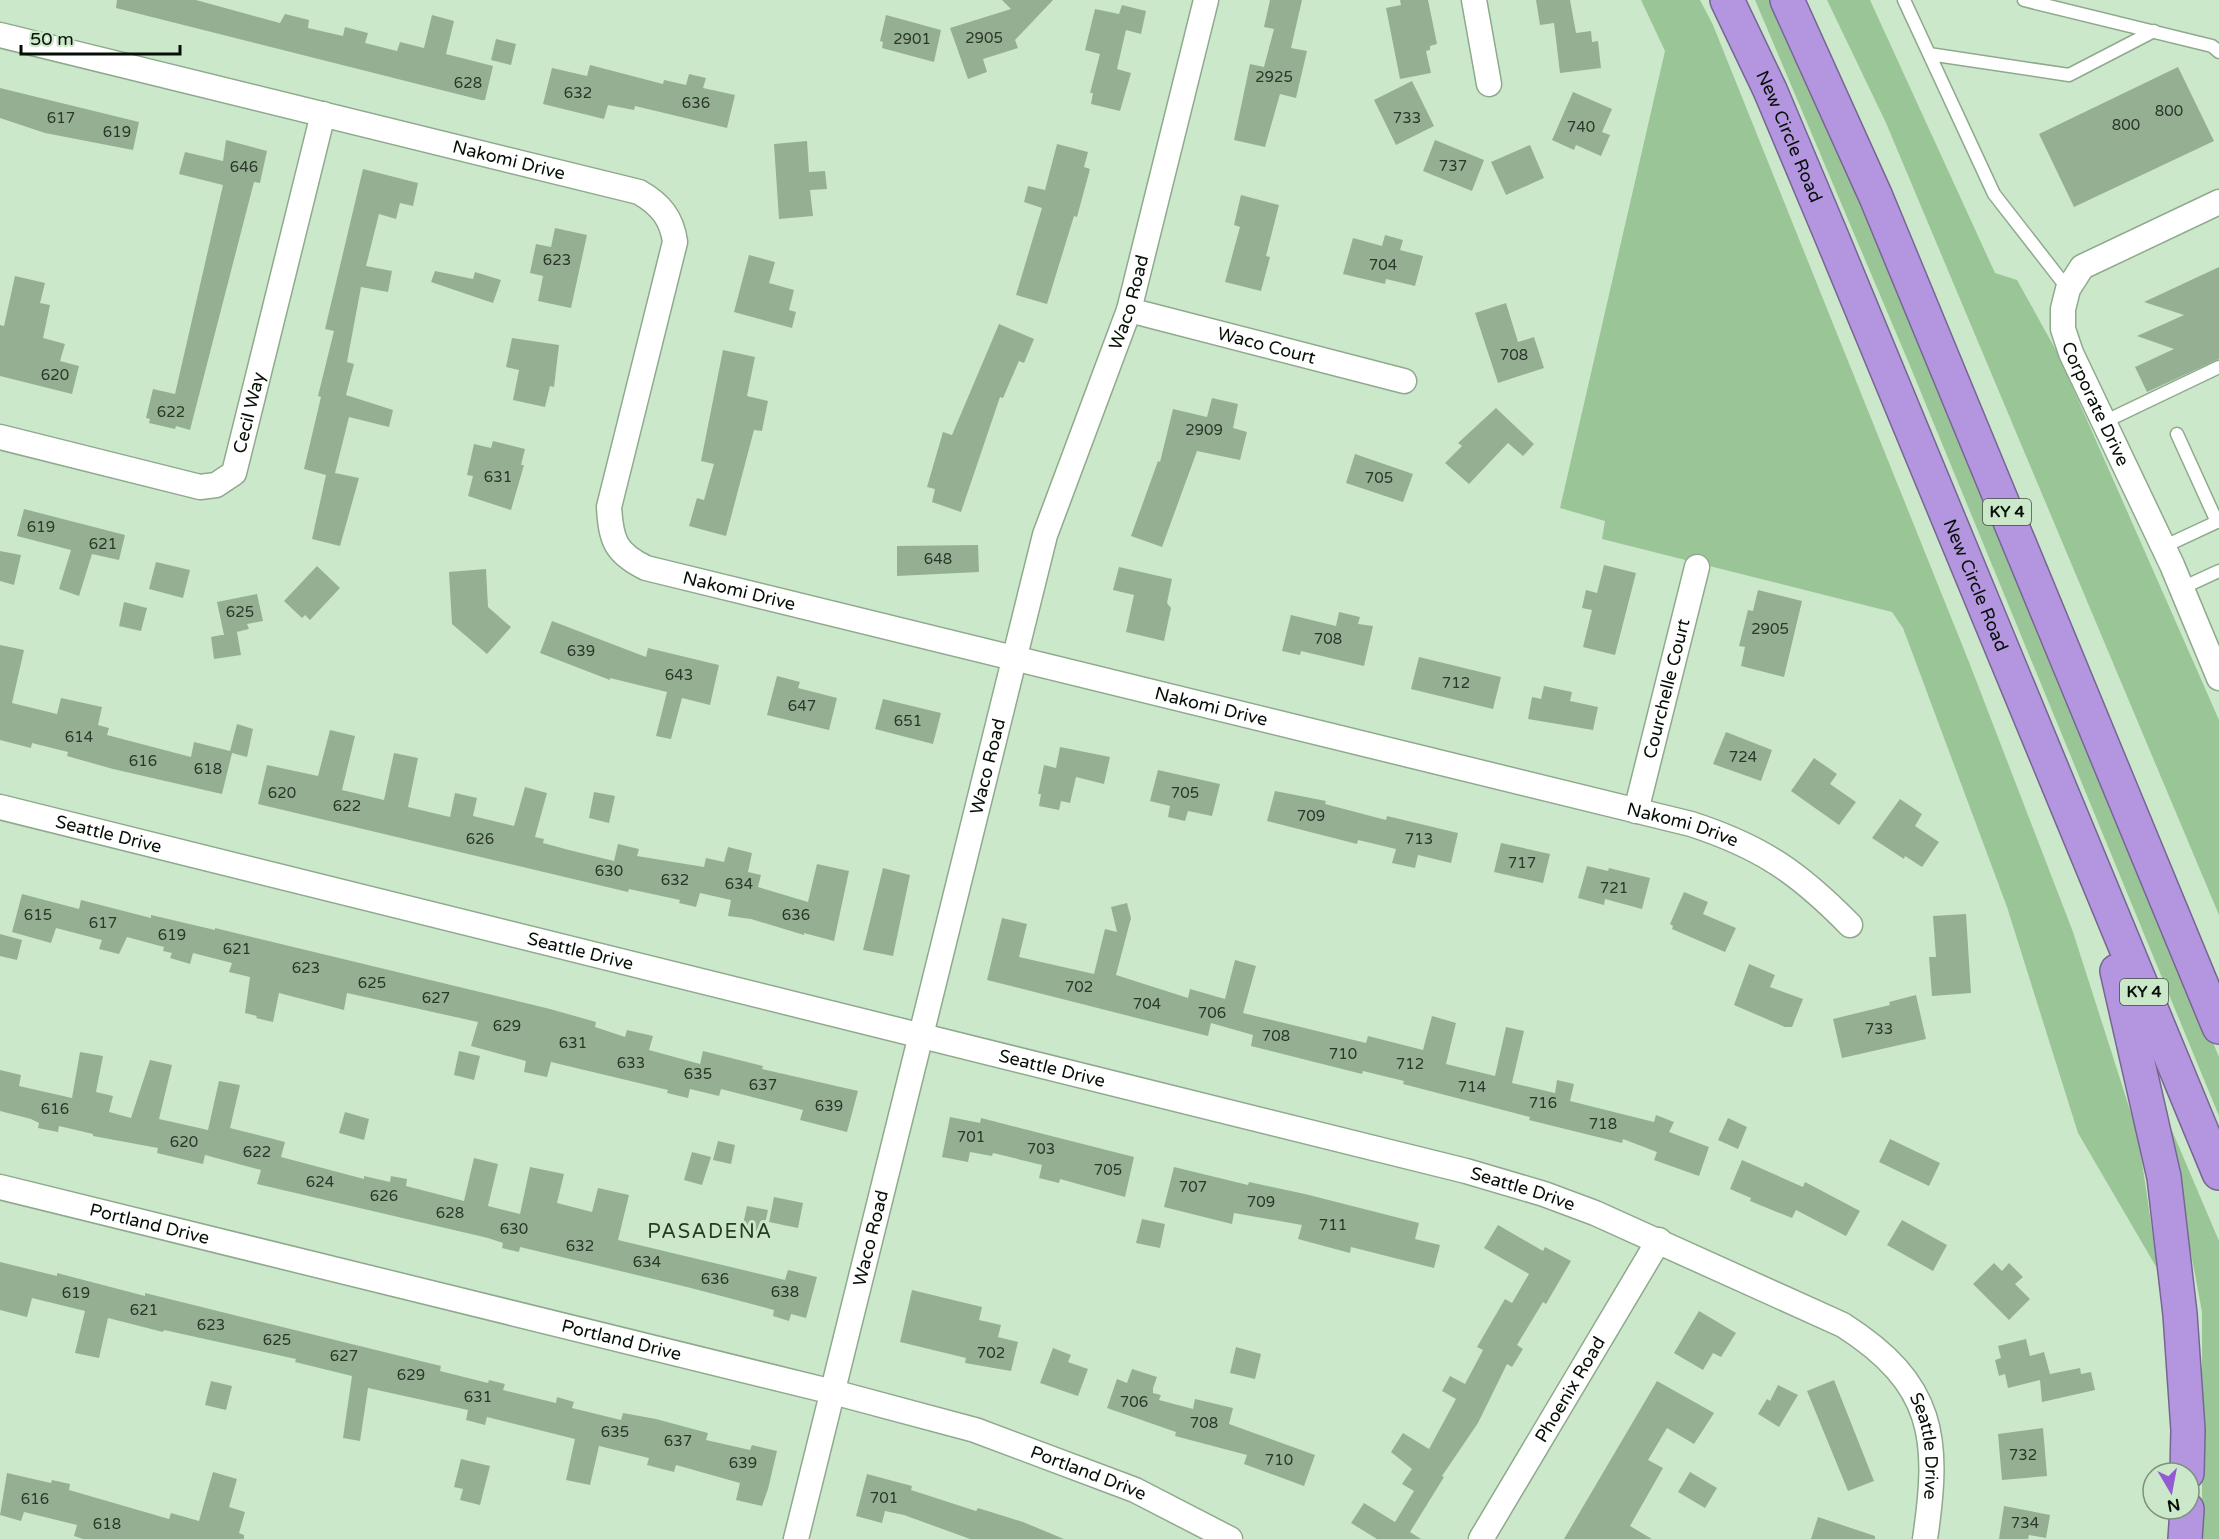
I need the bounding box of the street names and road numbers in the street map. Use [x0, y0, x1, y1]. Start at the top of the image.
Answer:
street label: New Circle Road [1751, 67, 1827, 206]
street label: Nakomi Drive [450, 136, 567, 184]
street label: Waco Road [1104, 253, 1153, 353]
street label: Waco Court [1215, 322, 1318, 369]
street label: Corporate Drive [2057, 339, 2134, 470]
street label: Cecil Way [228, 370, 270, 456]
road number: KY 4 [1983, 499, 2031, 525]
street label: New Circle Road [1939, 516, 2013, 655]
street label: Nakomi Drive [681, 566, 798, 615]
street label: Courchelle Court [1639, 616, 1695, 761]
street label: Nakomi Drive [1153, 682, 1270, 731]
street label: Waco Road [965, 716, 1010, 817]
street label: Nakomi Drive [1625, 798, 1742, 852]
street label: Seattle Drive [53, 810, 164, 858]
street label: Seattle Drive [525, 927, 636, 975]
road number: KY 4 [2120, 979, 2168, 1005]
street label: Seattle Drive [997, 1044, 1107, 1092]
street label: Seattle Drive [1468, 1162, 1578, 1216]
street label: Waco Road [848, 1188, 893, 1288]
street label: Portland Drive [87, 1198, 212, 1249]
street label: Portland Drive [559, 1315, 684, 1365]
street label: Phoenix Road [1530, 1333, 1610, 1446]
street label: Seattle Drive [1905, 1389, 1943, 1501]
street label: Portland Drive [1027, 1441, 1150, 1505]

